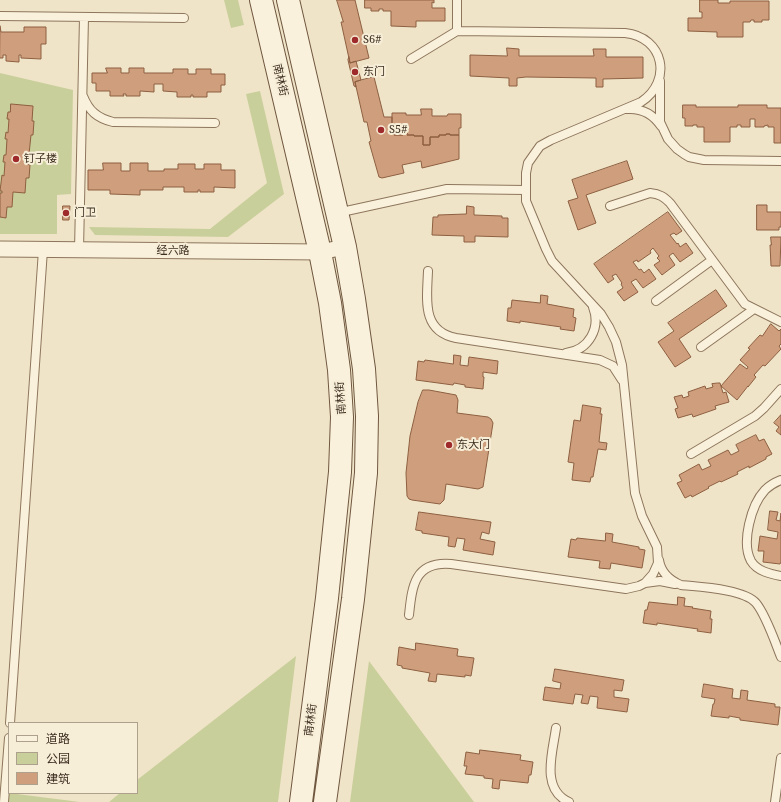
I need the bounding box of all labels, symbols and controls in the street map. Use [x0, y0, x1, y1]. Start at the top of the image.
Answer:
place label: S6# [363, 33, 381, 47]
marker: S6# [350, 35, 360, 45]
street label: 南林街 [270, 62, 290, 98]
place label: 东门 [363, 65, 385, 79]
marker: 东门 [350, 67, 360, 77]
place label: S5# [389, 123, 407, 137]
marker: S5# [376, 125, 386, 135]
place label: 钉子楼 [24, 152, 57, 166]
marker: 钉子楼 [11, 154, 21, 164]
place label: 门卫 [74, 206, 96, 220]
marker: 门卫 [61, 208, 71, 218]
street label: 经六路 [157, 244, 189, 258]
street label: 南林街 [333, 381, 349, 415]
place label: 东大门 [457, 438, 490, 452]
marker: 东大门 [444, 440, 454, 450]
street label: 南林街 [302, 703, 320, 737]
legend [8, 722, 138, 794]
text: 道路 [46, 730, 70, 747]
text: 公园 [46, 750, 70, 767]
text: 建筑 [46, 770, 70, 787]

